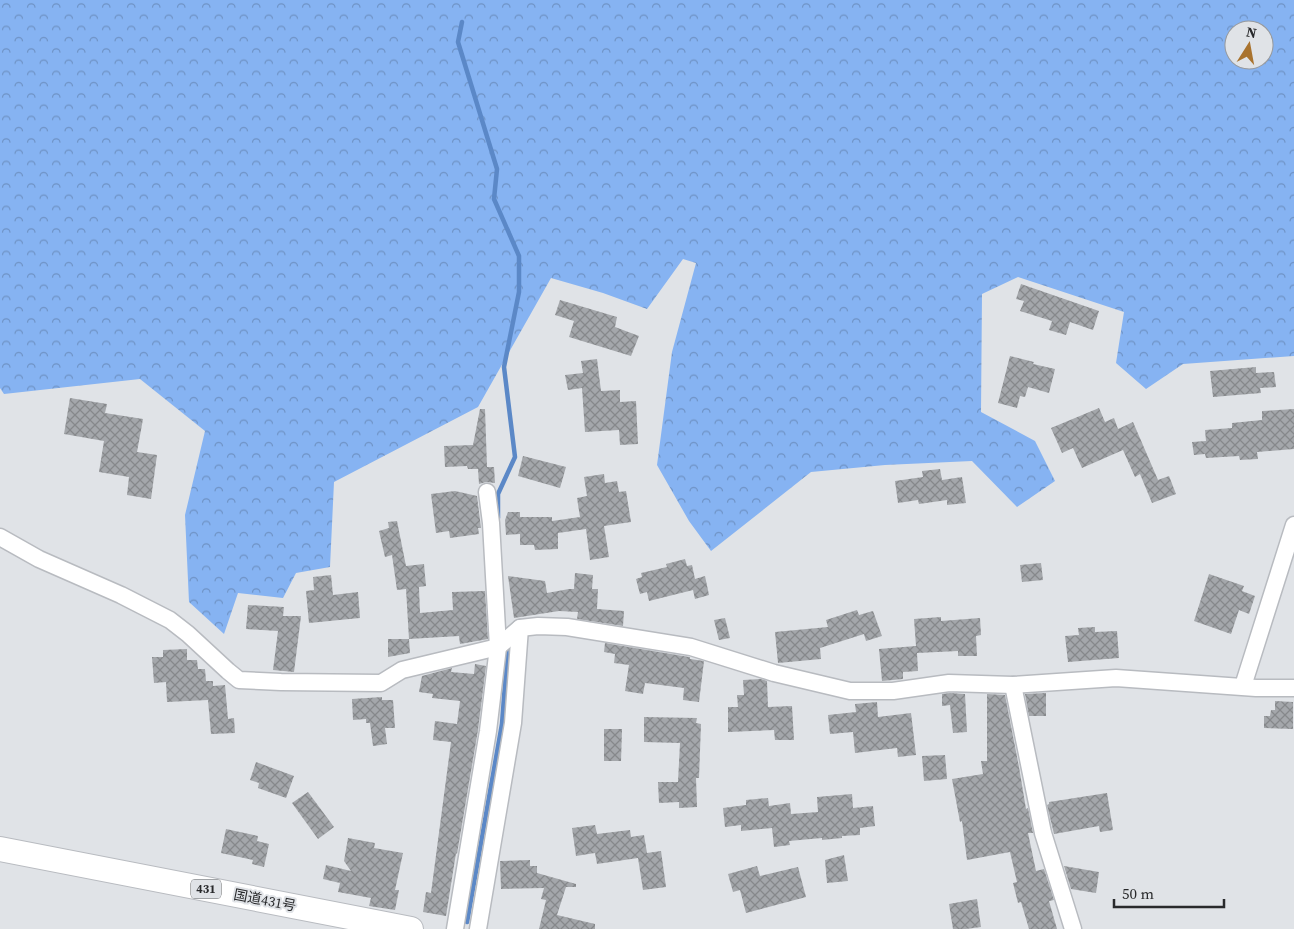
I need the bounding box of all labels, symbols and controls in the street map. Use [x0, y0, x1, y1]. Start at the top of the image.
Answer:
north arrow [1224, 20, 1274, 70]
text: N [1245, 21, 1258, 43]
scale bar [1114, 876, 1224, 908]
road number: 431 [191, 880, 221, 899]
text: 50 m [1122, 883, 1154, 904]
street label: 国道431号 [232, 884, 298, 916]

